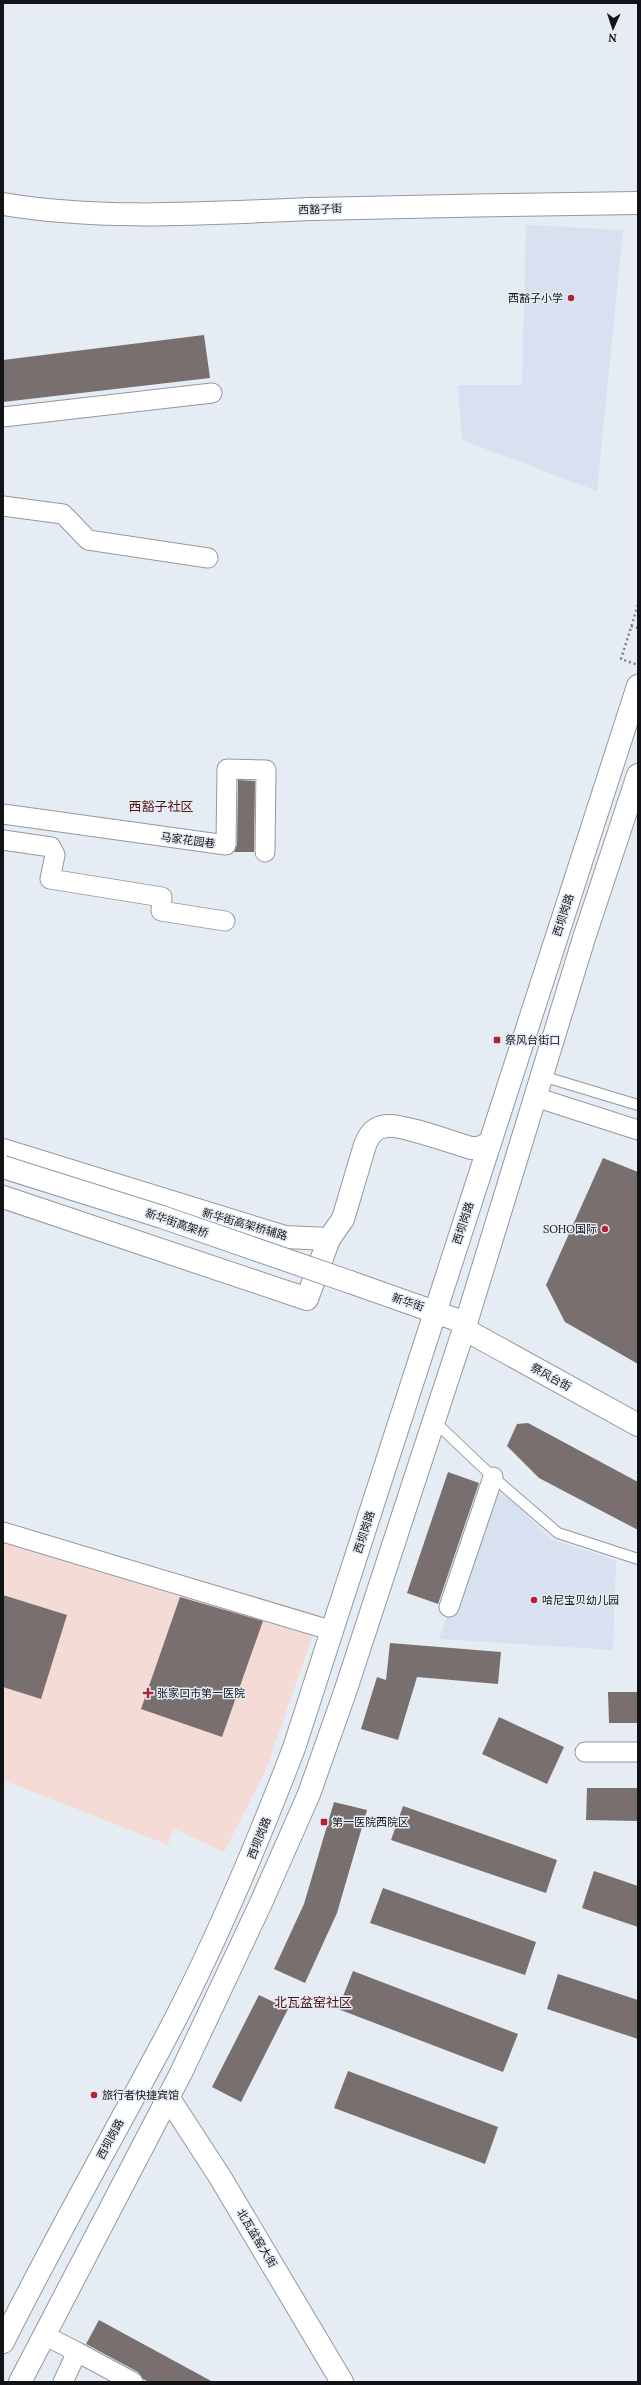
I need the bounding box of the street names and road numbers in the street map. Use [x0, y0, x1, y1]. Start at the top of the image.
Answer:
street label: 西豁子街 [298, 201, 342, 217]
street label: 马家花园巷 [160, 829, 216, 851]
street label: 西坝岗路 [550, 892, 576, 938]
street label: 西坝岗路 [450, 1200, 476, 1246]
street label: 新华街高架桥辅路 [201, 1205, 289, 1243]
street label: 新华街高架桥 [144, 1206, 210, 1240]
street label: 新华街 [390, 1290, 426, 1314]
street label: 祭风台街 [528, 1360, 574, 1394]
street label: 西坝岗路 [351, 1509, 377, 1555]
street label: 西坝岗路 [244, 1815, 274, 1861]
street label: 西坝岗路 [93, 2116, 127, 2162]
street label: 北瓦盆窑大街 [234, 2206, 280, 2270]

